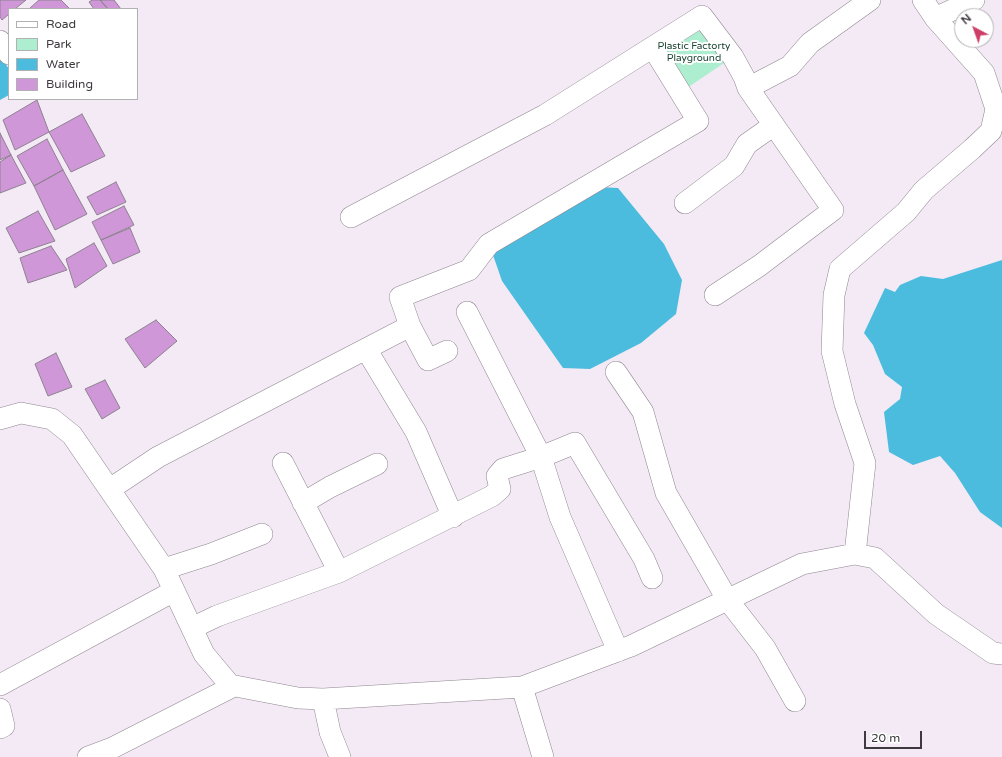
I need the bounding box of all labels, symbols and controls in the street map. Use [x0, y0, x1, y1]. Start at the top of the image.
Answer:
legend [8, 8, 138, 100]
north arrow [954, 8, 994, 48]
text: N [959, 12, 974, 27]
text: Road [46, 17, 76, 31]
text: Park [46, 37, 72, 51]
park label: Plastic Factorty Playground [658, 40, 730, 64]
text: Water [46, 57, 80, 71]
text: Building [46, 77, 93, 91]
scale bar [866, 723, 924, 749]
text: 20 m [871, 731, 900, 745]

